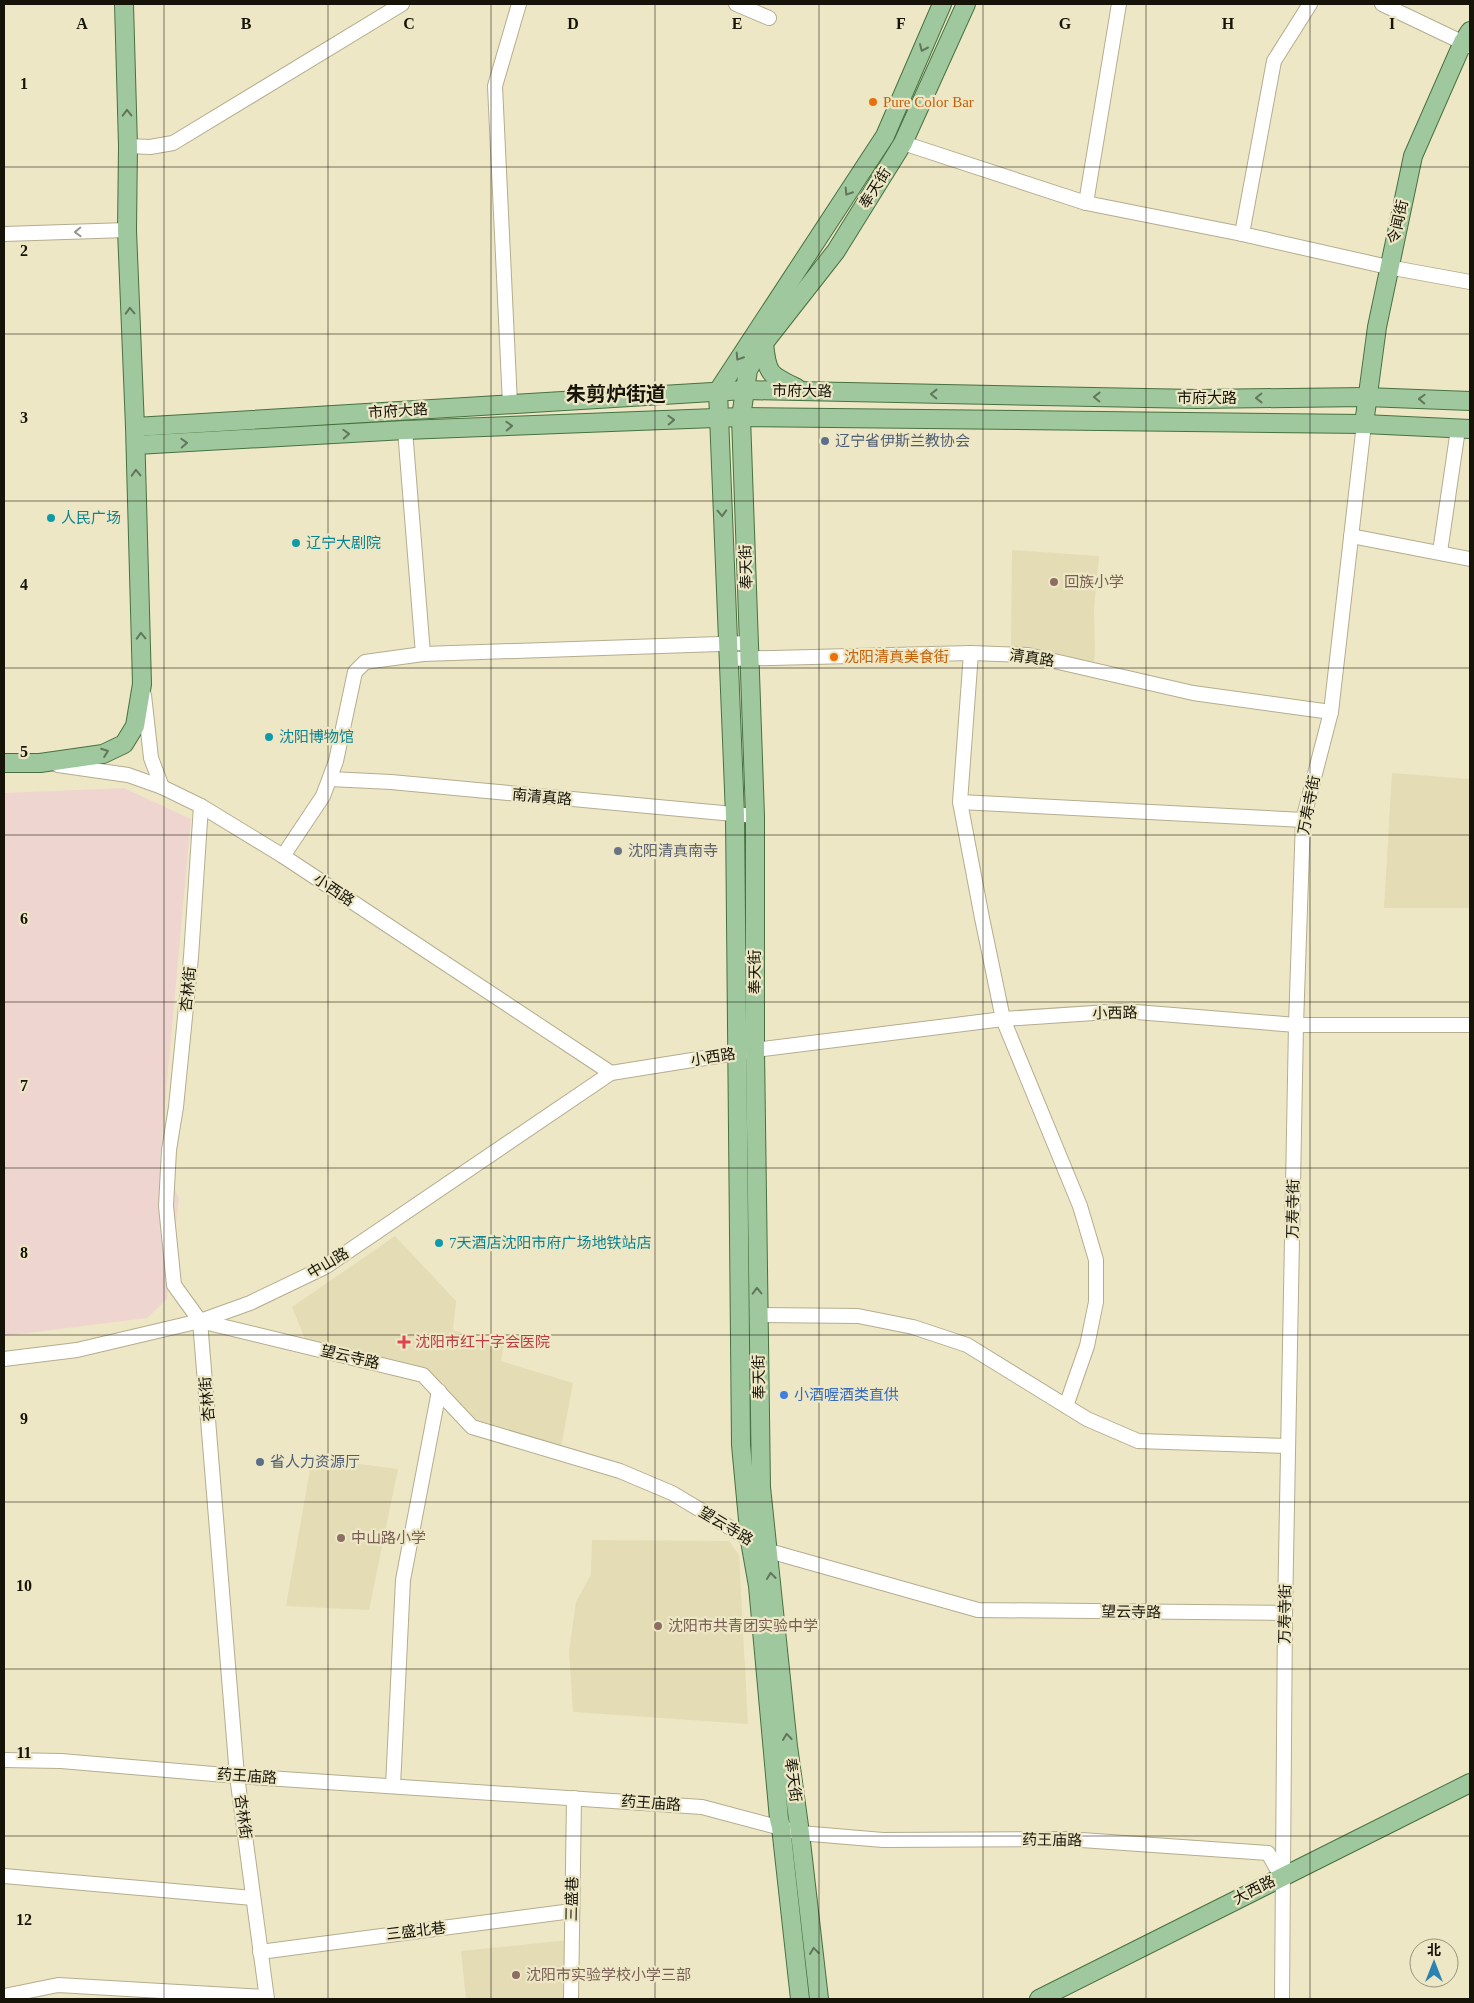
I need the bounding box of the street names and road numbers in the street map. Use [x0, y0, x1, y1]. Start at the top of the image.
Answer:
street label: 奉天街 [856, 165, 894, 211]
street label: 令闻街 [1385, 198, 1411, 246]
street label: 市府大路 [772, 382, 832, 400]
street label: 市府大路 [1177, 390, 1237, 406]
street label: 市府大路 [368, 401, 428, 421]
street label: 奉天街 [737, 544, 755, 590]
street label: 清真路 [1009, 647, 1055, 669]
street label: 万寿寺街 [1295, 774, 1323, 836]
street label: 南清真路 [511, 786, 573, 808]
street label: 小西路 [311, 871, 357, 909]
street label: 奉天街 [747, 949, 763, 995]
street label: 杏林街 [178, 966, 198, 1012]
street label: 小西路 [1092, 1005, 1138, 1021]
street label: 小西路 [690, 1046, 736, 1068]
street label: 万寿寺街 [1284, 1179, 1302, 1239]
street label: 中山路 [305, 1245, 351, 1281]
street label: 望云寺路 [319, 1342, 381, 1372]
street label: 奉天街 [751, 1354, 767, 1400]
street label: 杏林街 [197, 1376, 217, 1422]
street label: 望云寺路 [696, 1504, 756, 1548]
street label: 万寿寺街 [1276, 1584, 1294, 1644]
street label: 望云寺路 [1101, 1603, 1161, 1621]
street label: 奉天街 [782, 1757, 804, 1803]
street label: 药王庙路 [217, 1766, 277, 1786]
street label: 药王庙路 [621, 1793, 681, 1813]
street label: 杏林街 [232, 1794, 254, 1840]
street label: 药王庙路 [1022, 1831, 1082, 1849]
street label: 大西路 [1230, 1873, 1278, 1907]
street label: 三盛巷 [563, 1876, 580, 1922]
street label: 三盛北巷 [385, 1918, 447, 1943]

